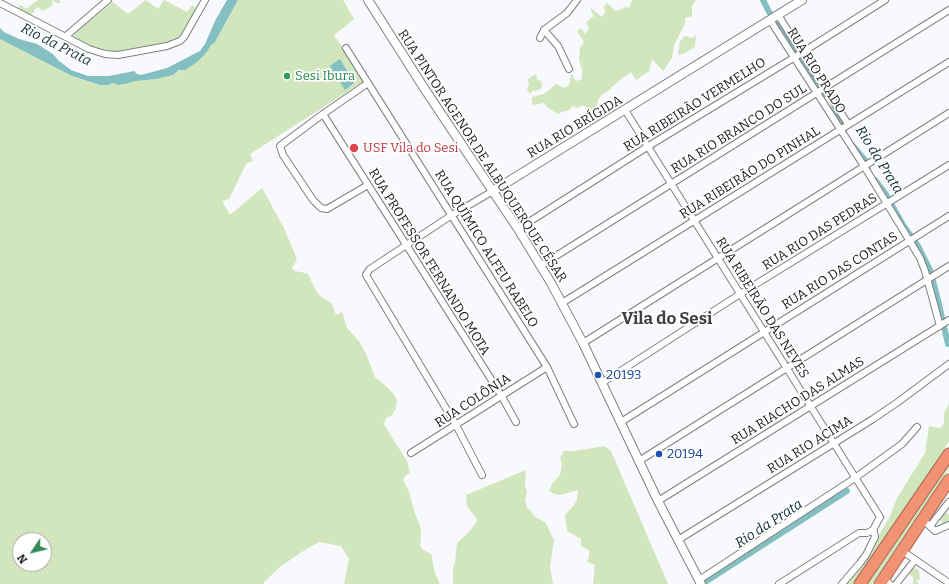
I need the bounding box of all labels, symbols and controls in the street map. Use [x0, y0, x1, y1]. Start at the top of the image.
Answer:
water label: Rio da Prata [18, 20, 94, 70]
street label: RUA RIO PRADO [783, 25, 849, 117]
street label: RUA PINTOR AGENOR DE ALBUQUERQUE CÉSAR [394, 27, 570, 285]
street label: RUA RIBEIRÃO VERMELHO [621, 55, 769, 155]
place label: Sesi Ibura [295, 68, 355, 84]
marker: Sesi Ibura [282, 71, 292, 81]
street label: RUA RIO BRANCO DO SUL [668, 81, 810, 177]
street label: RUA RIO BRÍGIDA [525, 92, 625, 162]
street label: RUA RIBEIRÃO DO PINHAL [677, 123, 823, 223]
water label: Rio da Prata [852, 123, 906, 197]
place label: USF Vila do Sesi [363, 140, 458, 156]
marker: USF Vila do Sesi [348, 142, 360, 154]
street label: RUA PROFESSOR FERNANDO MOTA [365, 166, 493, 358]
street label: RUA QUÍMICO ALFEU RABELO [431, 167, 541, 331]
street label: RUA RIO DAS PEDRAS [760, 190, 880, 274]
street label: RUA RIO DAS CONTAS [779, 229, 901, 313]
street label: RUA RIBEIRÃO DAS NEVES [712, 235, 812, 381]
district label: Vila do Sesi [622, 309, 712, 329]
street label: RUA RIACHO DAS ALMAS [729, 354, 867, 448]
place label: 20193 [606, 367, 641, 383]
marker: 20193 [593, 370, 603, 380]
street label: RUA COLÔNIA [432, 371, 514, 431]
street label: RUA RIO ACIMA [765, 413, 855, 477]
place label: 20194 [667, 446, 703, 462]
marker: 20194 [654, 449, 664, 459]
water label: Rio da Prata [732, 496, 806, 552]
north arrow [12, 532, 52, 572]
text: N [15, 551, 30, 566]

